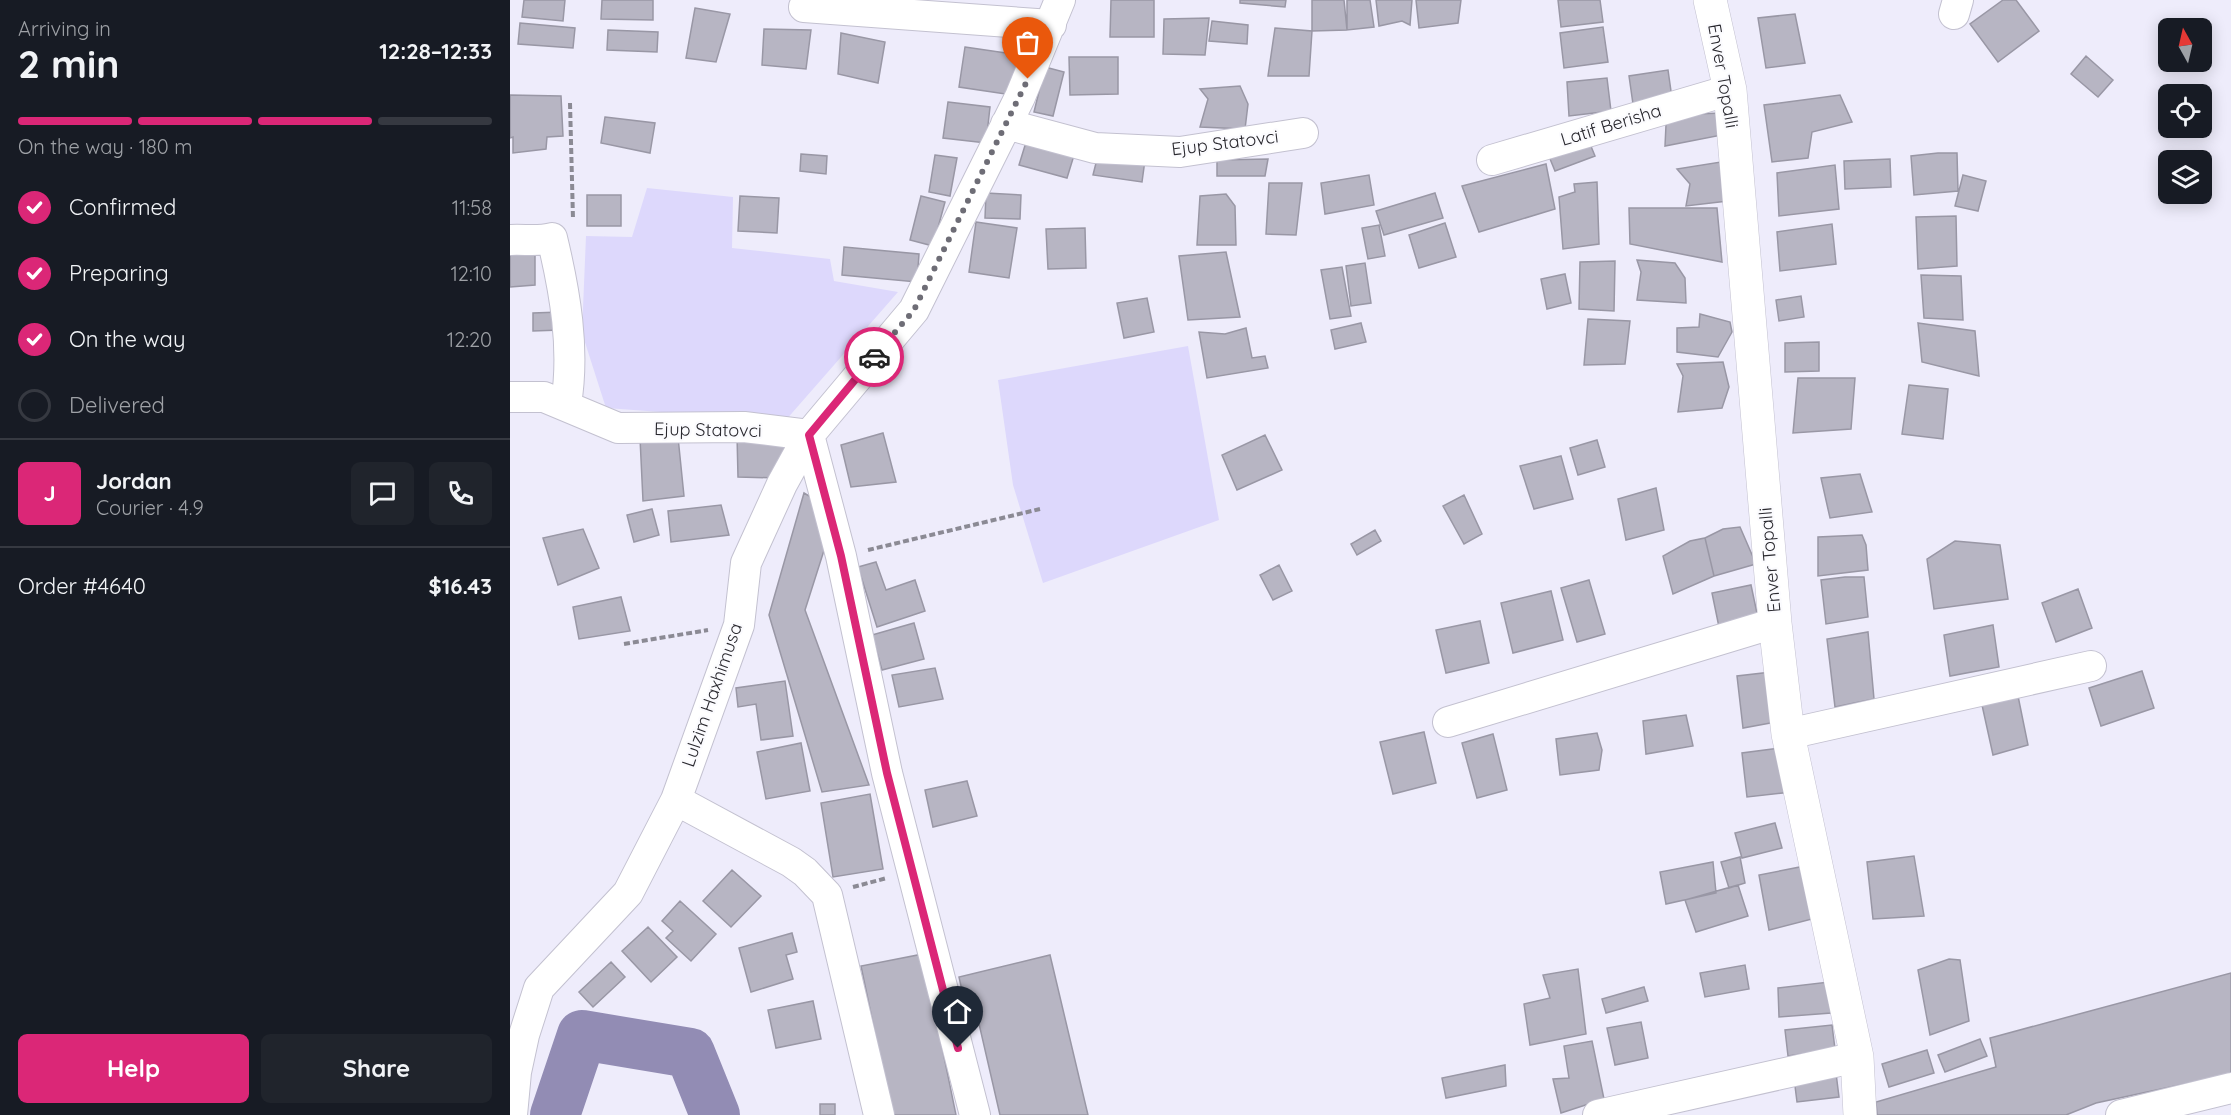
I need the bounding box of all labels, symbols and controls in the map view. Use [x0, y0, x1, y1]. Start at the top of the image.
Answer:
text: Arriving in [18, 16, 111, 41]
pin [1002, 17, 1053, 79]
north arrow [2158, 18, 2212, 72]
map controls [2158, 18, 2212, 204]
street label: Enver Topalli [1703, 22, 1744, 130]
icon: bag [1011, 26, 1044, 59]
text: 12:28–12:33 [379, 37, 492, 65]
text: 2 min [18, 39, 120, 88]
button: locate [2158, 84, 2212, 138]
street label: Latif Berisha [1558, 98, 1664, 151]
street label: Ejup Statovci [1170, 125, 1280, 160]
text: On the way · 180 m [18, 134, 192, 159]
button: layers [2158, 150, 2212, 204]
icon: check [18, 191, 51, 224]
text: Confirmed [69, 193, 176, 221]
text: 11:58 [452, 195, 492, 220]
icon: check [18, 257, 51, 290]
text: Preparing [69, 259, 169, 287]
text: 12:10 [450, 261, 492, 286]
icon: check [18, 323, 51, 356]
text: On the way [69, 325, 185, 353]
text: 12:20 [447, 327, 492, 352]
courier [844, 327, 904, 387]
icon: car [858, 341, 891, 374]
text: Delivered [69, 391, 165, 419]
street label: Ejup Statovci [654, 417, 762, 442]
button: chat [351, 462, 414, 525]
button: phone [429, 462, 492, 525]
text: Jordan [96, 467, 172, 495]
text: J [43, 479, 56, 507]
text: Courier · 4.9 [96, 495, 204, 520]
street label: Enver Topalli [1753, 506, 1786, 614]
text: Order #4640 [18, 572, 146, 600]
text: $16.43 [429, 572, 492, 600]
street label: Lulzim Haxhimusa [676, 620, 747, 770]
pin [932, 986, 983, 1048]
icon: home [941, 995, 974, 1028]
button: Help [18, 1034, 249, 1103]
button: Share [261, 1034, 492, 1103]

